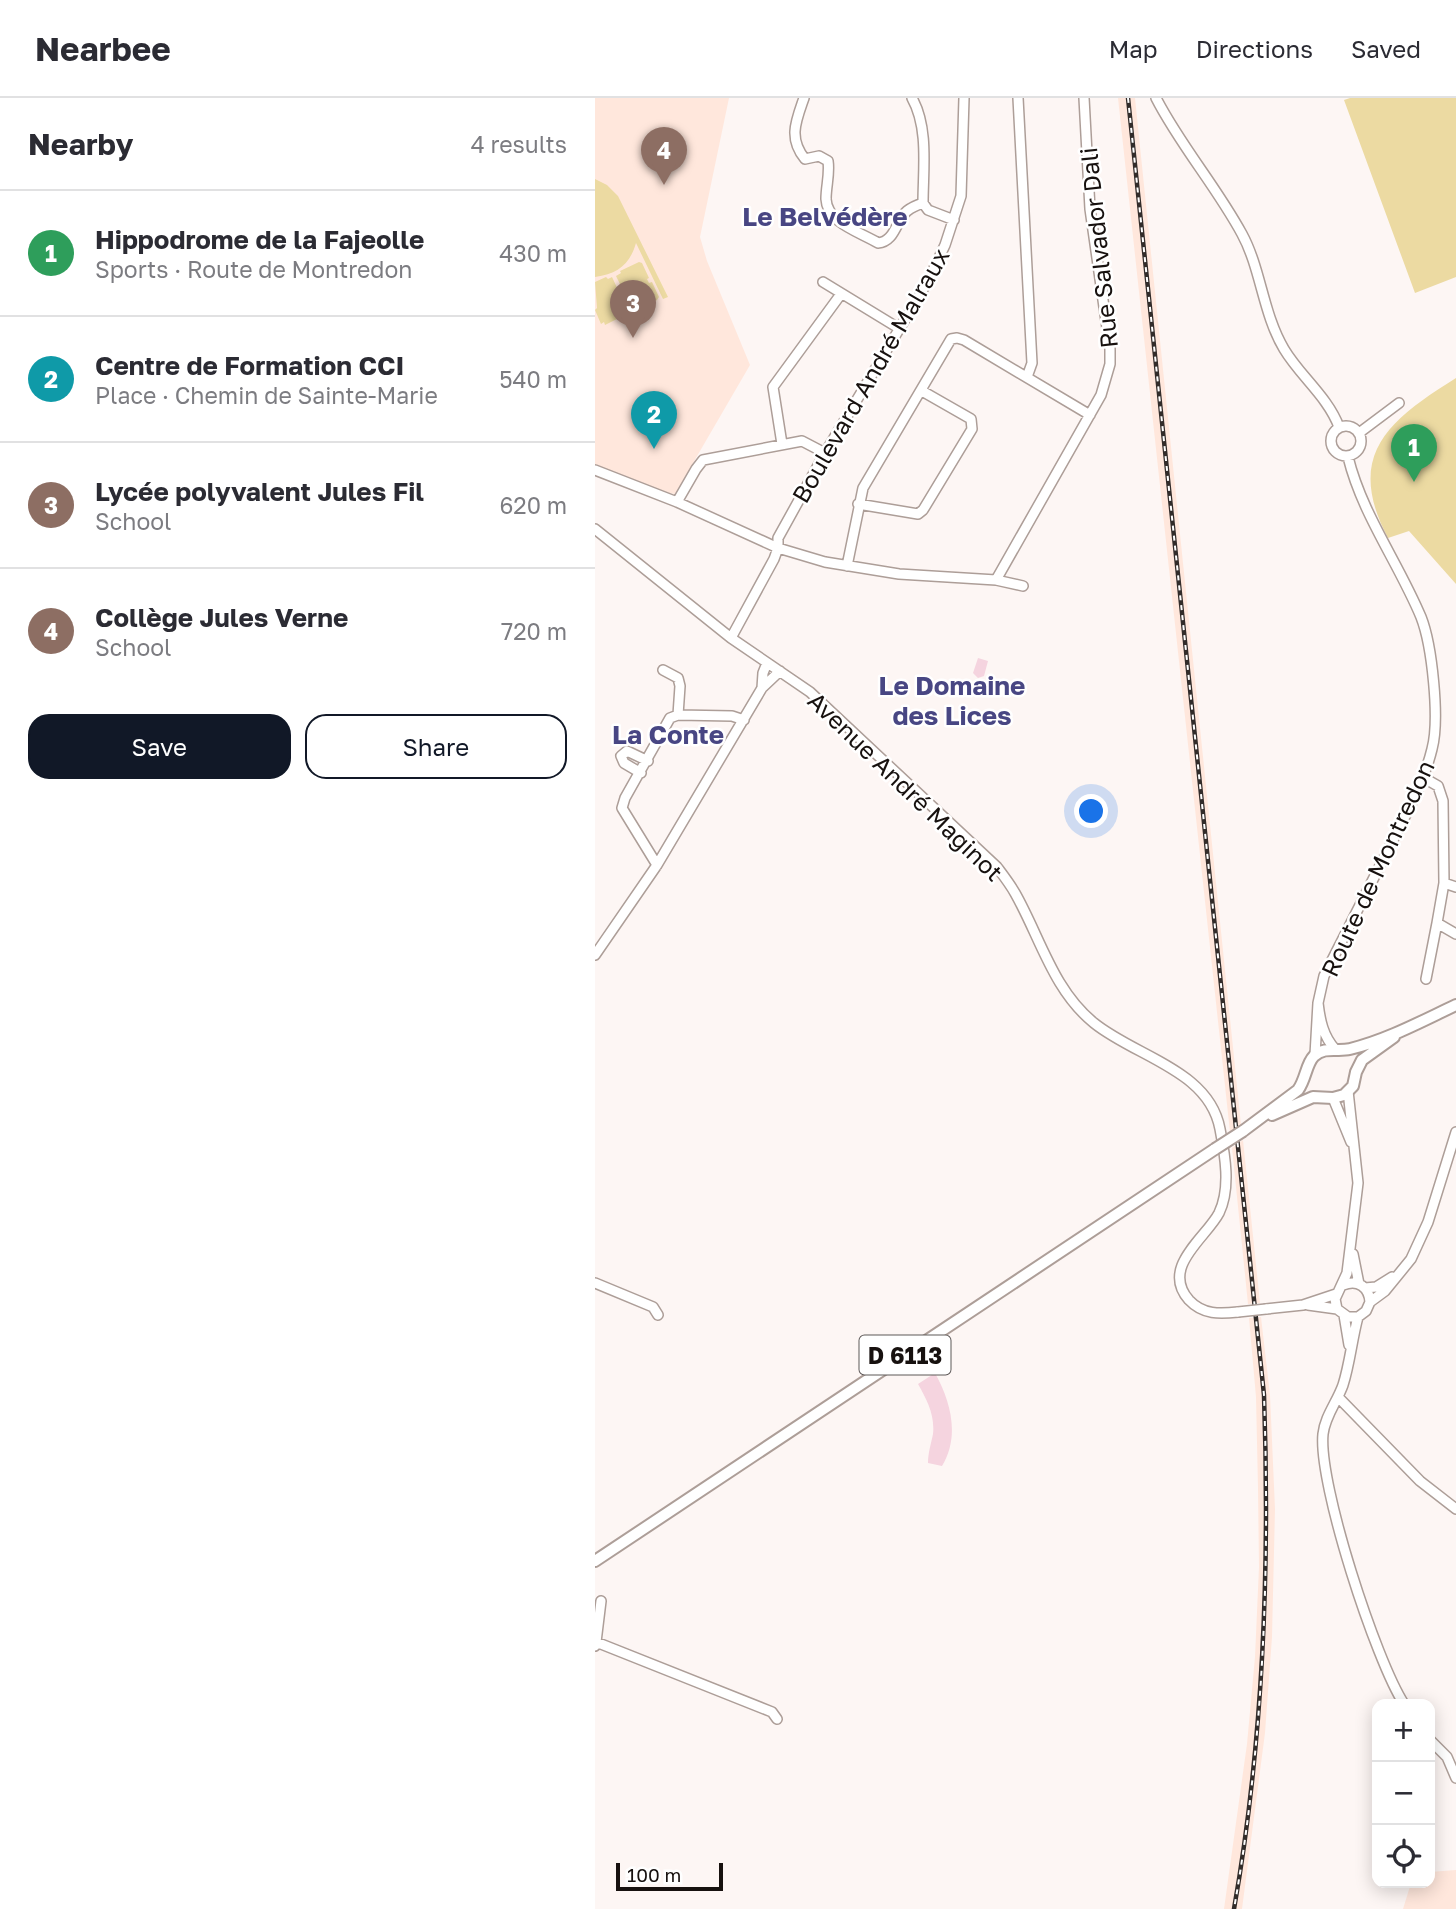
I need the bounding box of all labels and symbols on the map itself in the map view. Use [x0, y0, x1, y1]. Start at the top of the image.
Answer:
pin: 4 [641, 127, 687, 185]
street label: Rue Salvador Dali [1073, 146, 1123, 350]
district label: Le Belvédère [742, 201, 908, 232]
street label: Boulevard André Malraux [785, 243, 955, 507]
pin: 3 [610, 280, 656, 338]
pin: 2 [631, 391, 677, 449]
pin: 1 [1391, 424, 1437, 482]
district label: Le Domaine des Lices [879, 670, 1025, 731]
street label: Avenue André Maginot [803, 685, 1009, 887]
district label: La Conte [612, 719, 724, 750]
street label: Route de Montredon [1314, 755, 1440, 981]
your location [1074, 794, 1108, 828]
road number: D 6113 [859, 1336, 951, 1374]
scale bar [616, 1860, 723, 1892]

